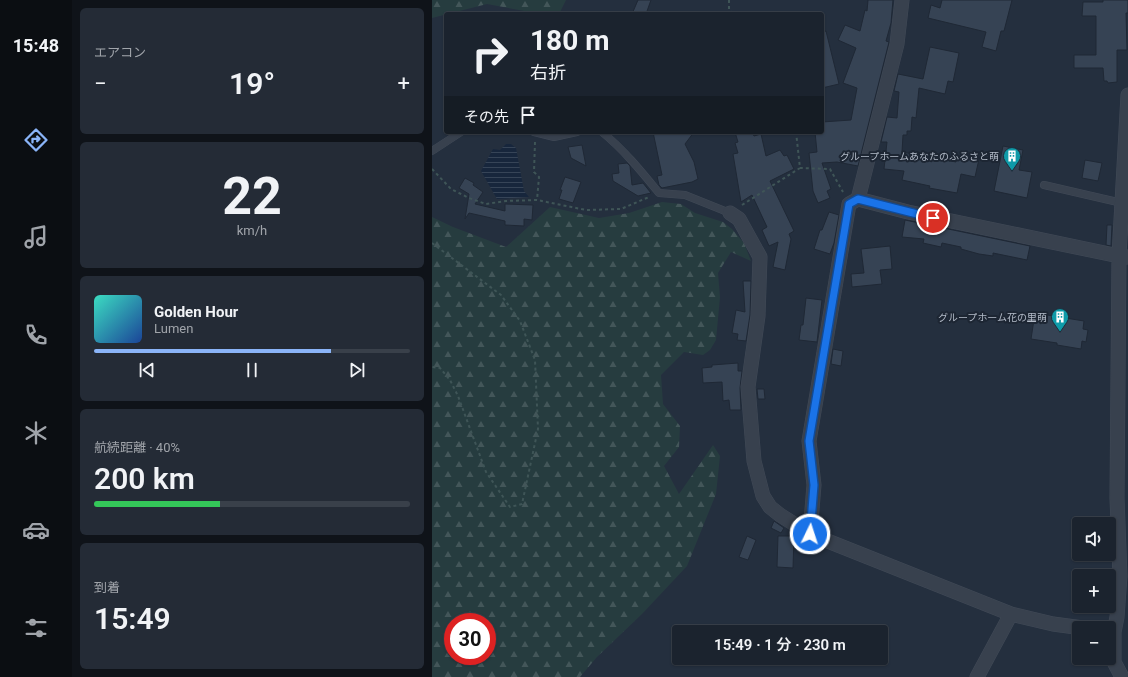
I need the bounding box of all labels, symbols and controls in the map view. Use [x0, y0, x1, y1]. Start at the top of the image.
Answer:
text: 180 m [530, 24, 609, 57]
icon: right [464, 28, 516, 80]
text: 15:48 [13, 35, 59, 56]
text: エアコン [94, 45, 146, 60]
text: 右折 [530, 62, 566, 83]
text: 19° [229, 66, 275, 101]
text: − [94, 71, 107, 96]
text: + [398, 71, 410, 96]
icon: arrive [517, 104, 539, 126]
text: その先 [464, 108, 509, 126]
icon: directions [22, 126, 50, 154]
building icon: グループホームあなたのふるさと萌 [1002, 146, 1022, 171]
place label: グループホームあなたのふるさと萌 [840, 151, 999, 162]
text: 22 [222, 166, 282, 227]
pin [916, 201, 950, 235]
icon: arrive [922, 207, 944, 229]
icon: music [22, 223, 50, 251]
text: km/h [237, 223, 267, 238]
text: Golden Hour [154, 303, 238, 321]
building icon: グループホーム花の里萌 [1050, 307, 1070, 332]
place label: グループホーム花の里萌 [938, 312, 1047, 323]
icon: phone [22, 321, 50, 349]
text: Lumen [154, 321, 193, 336]
icon: previous [136, 359, 158, 381]
icon: pause [241, 359, 263, 381]
icon: next [346, 359, 368, 381]
icon: climate [22, 419, 50, 447]
text: 航続距離 · 40% [94, 440, 180, 455]
text: 200 km [94, 461, 195, 496]
position arrow [789, 513, 831, 555]
icon: car [22, 516, 50, 544]
map controls [1072, 517, 1116, 665]
button: sound [1072, 517, 1116, 561]
button: + [1072, 569, 1116, 613]
text: 到着 [94, 580, 120, 595]
text: 15:49 [94, 601, 171, 636]
speed limit sign: 30 [444, 613, 496, 665]
icon: filters [22, 614, 50, 642]
button: − [1072, 621, 1116, 665]
text: 15:49 · 1 分 · 230 m [714, 636, 846, 654]

